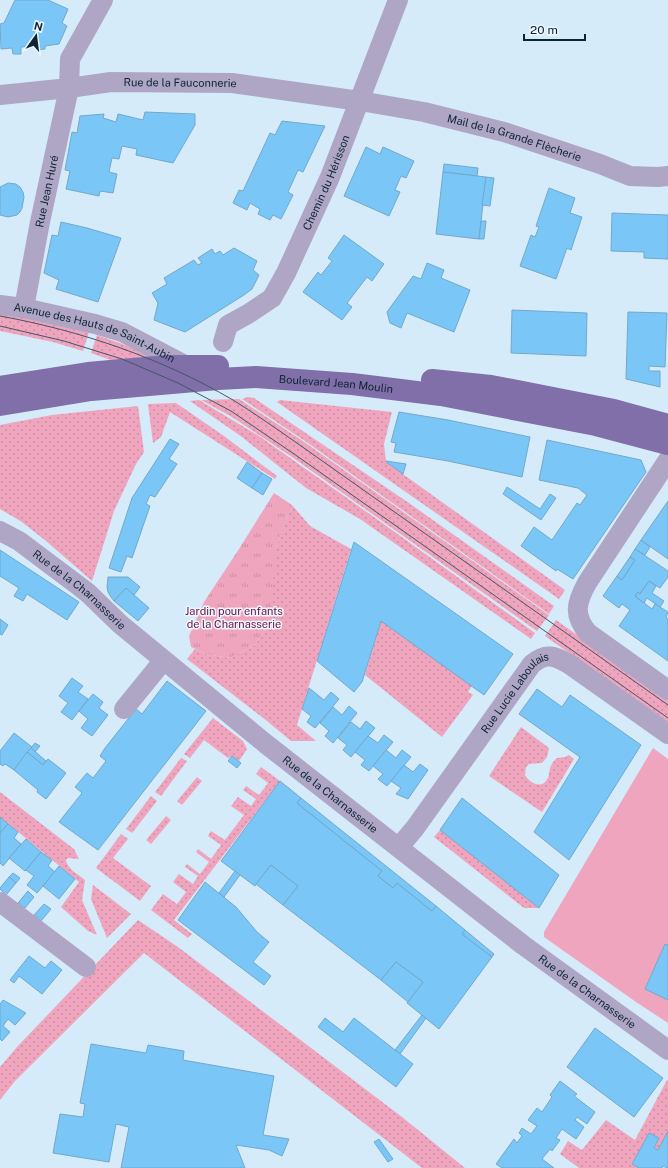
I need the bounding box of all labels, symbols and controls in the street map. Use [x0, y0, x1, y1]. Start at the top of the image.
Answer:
north arrow [16, 16, 56, 56]
scale bar [524, 16, 585, 42]
text: N [33, 19, 44, 33]
text: 20 m [530, 23, 558, 37]
street label: Rue de la Fauconnerie [124, 76, 238, 90]
street label: Mail de la Grande Flècherie [446, 112, 583, 163]
street label: Chemin du Hérisson [300, 133, 352, 232]
street label: Rue Jean Huré [33, 154, 60, 228]
street label: Avenue des Hauts de Saint-Aubin [13, 301, 177, 365]
street label: Boulevard Jean Moulin [278, 373, 394, 395]
street label: Rue de la Charnasserie [31, 548, 128, 632]
park label: Jardin pour enfants de la Charnasserie [185, 605, 283, 630]
street label: Rue Lucie Laboulais [479, 650, 550, 735]
street label: Rue de la Charnasserie [280, 753, 380, 835]
street label: Rue de la Charnasserie [536, 952, 638, 1031]

